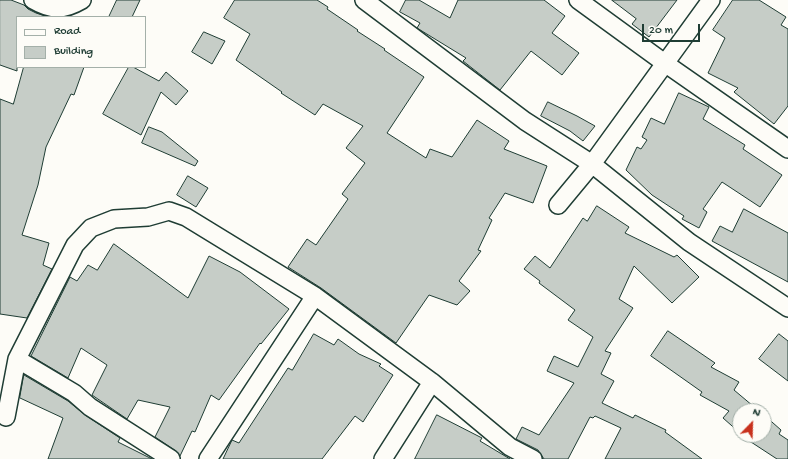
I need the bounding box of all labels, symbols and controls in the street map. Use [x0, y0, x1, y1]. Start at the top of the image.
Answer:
legend [16, 16, 146, 68]
scale bar [644, 16, 702, 42]
text: 20 m [649, 24, 673, 38]
text: Road [54, 25, 80, 39]
text: Building [54, 45, 93, 59]
north arrow [732, 403, 772, 443]
text: N [751, 406, 762, 420]

